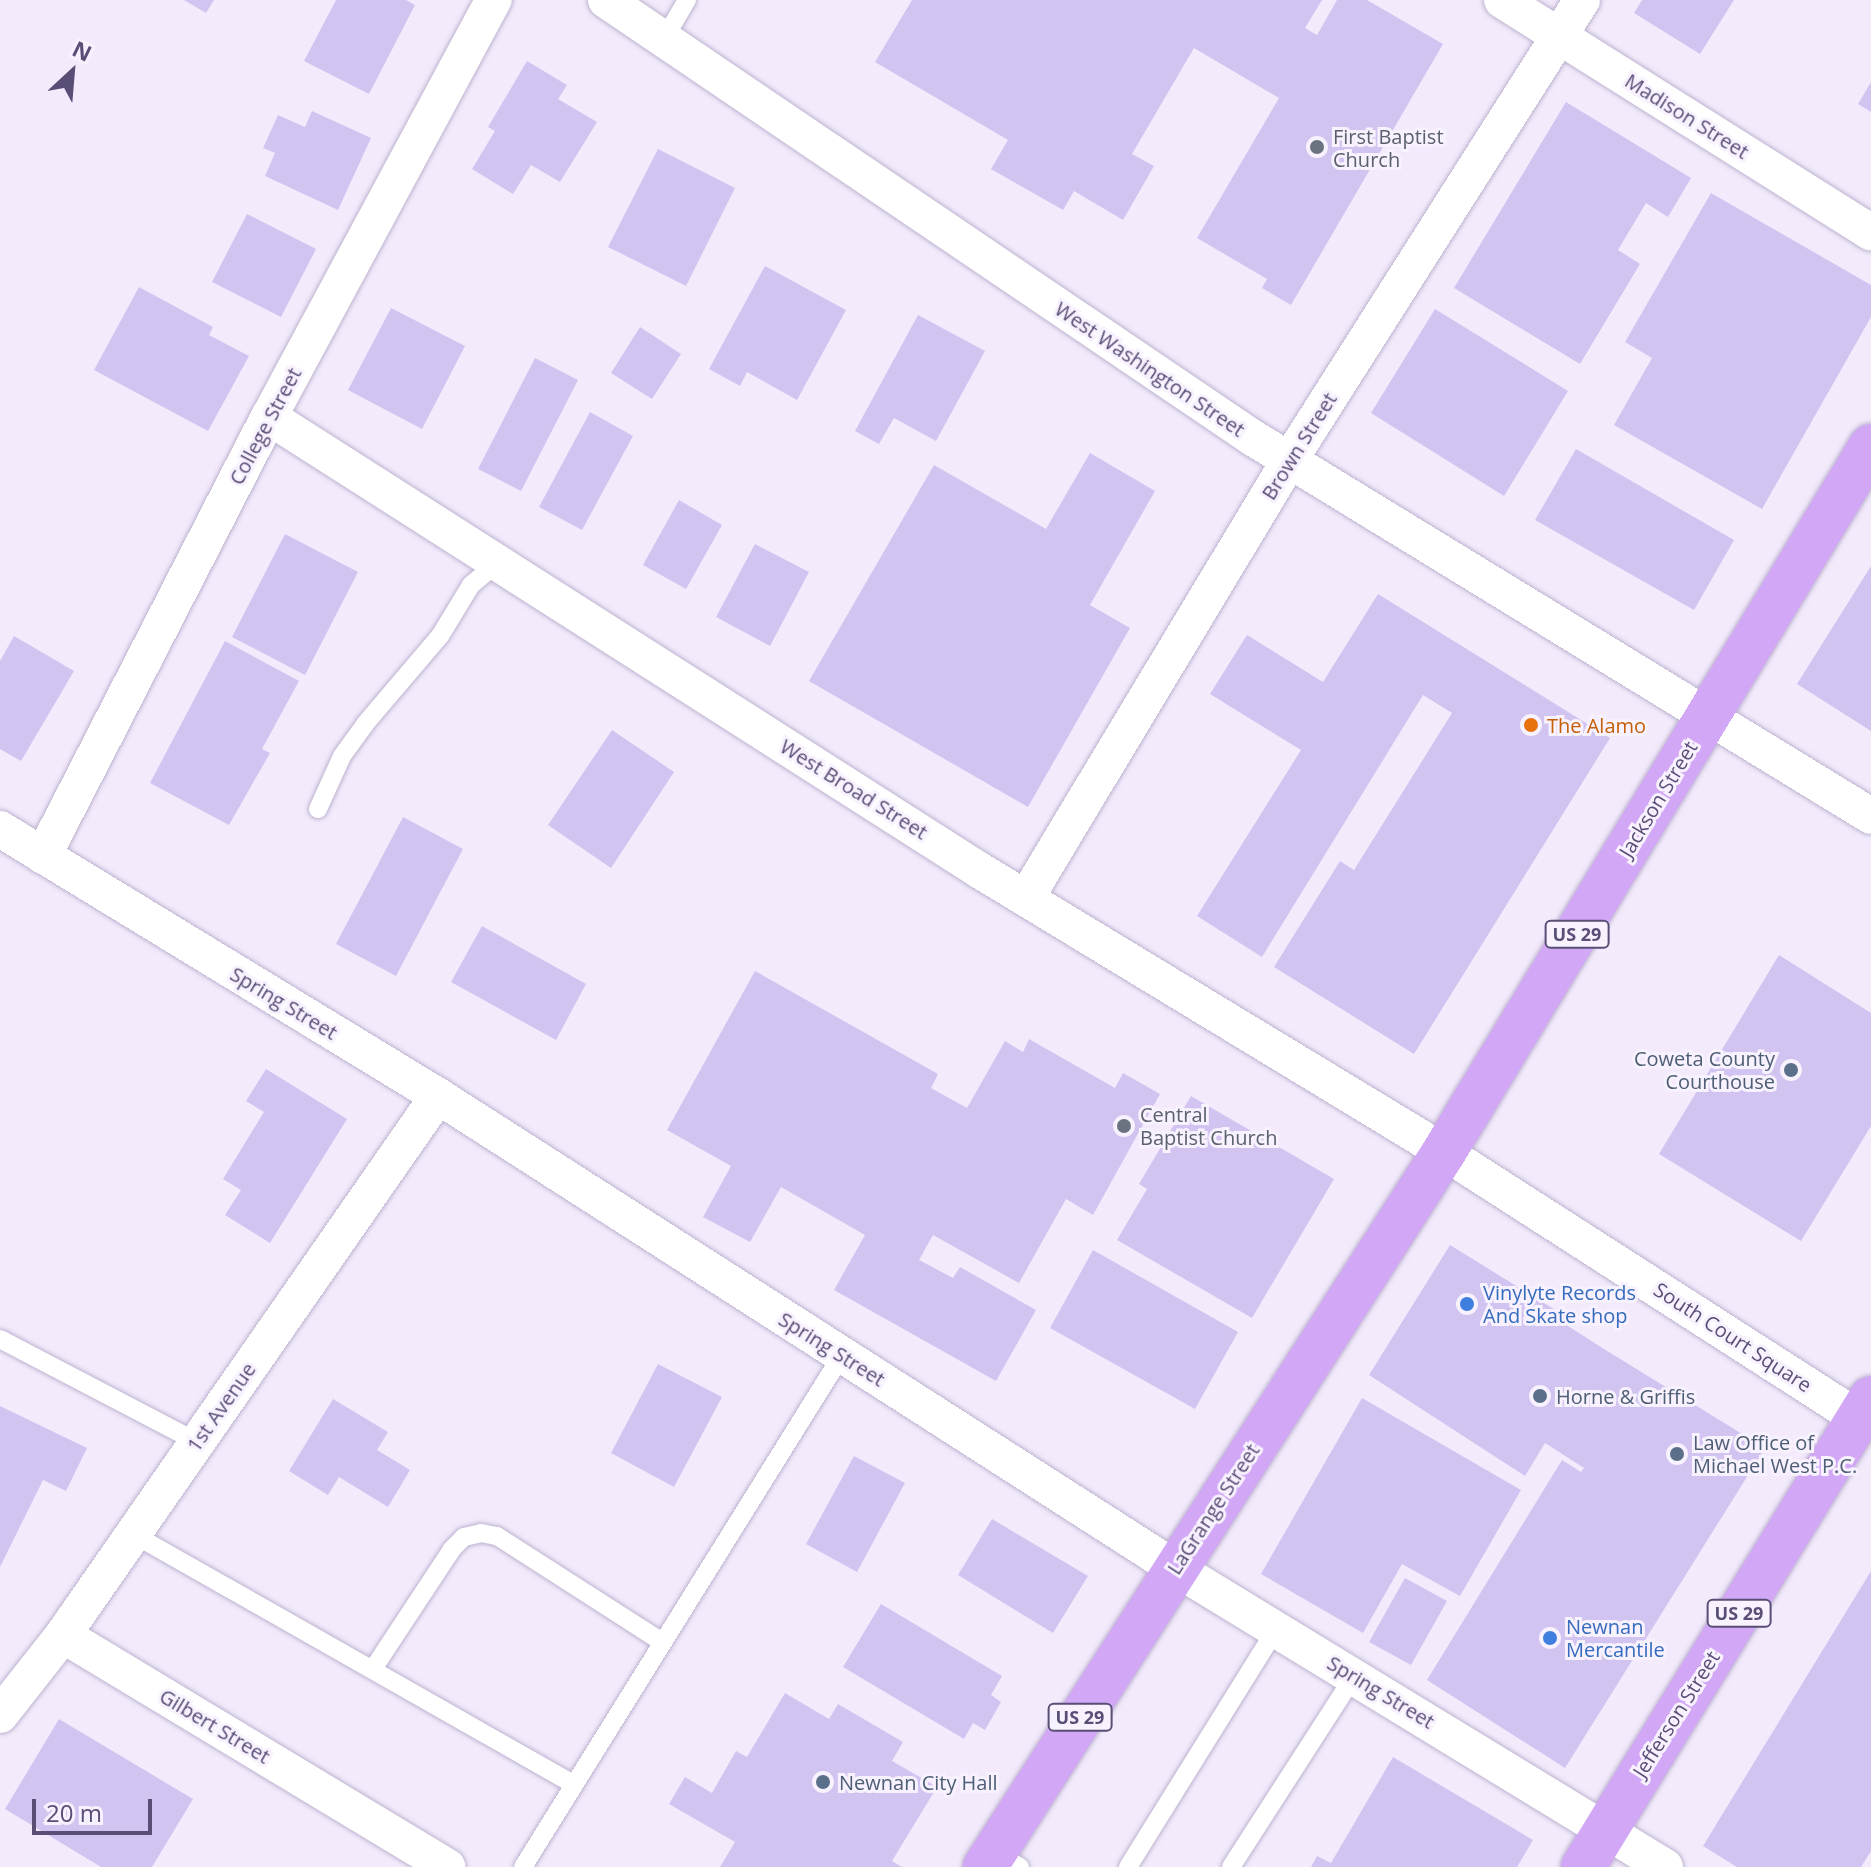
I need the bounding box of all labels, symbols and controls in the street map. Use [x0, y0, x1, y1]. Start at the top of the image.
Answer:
north arrow [32, 32, 112, 112]
text: N [68, 33, 97, 68]
street label: Madison Street [1621, 68, 1753, 164]
place label: First Baptist Church [1333, 124, 1444, 171]
marker: First Baptist Church [1308, 138, 1326, 156]
street label: West Washington Street [1051, 297, 1249, 441]
street label: College Street [224, 363, 306, 489]
street label: Brown Street [1257, 388, 1341, 504]
place label: The Alamo [1547, 713, 1646, 737]
marker: The Alamo [1522, 716, 1540, 734]
street label: West Broad Street [776, 734, 932, 844]
street label: Jackson Street [1614, 736, 1702, 862]
road number: US 29 [1543, 920, 1611, 948]
street label: Spring Street [226, 962, 342, 1044]
place label: Coweta County Courthouse [1634, 1046, 1775, 1093]
marker: Coweta County Courthouse [1782, 1061, 1800, 1079]
place label: Central Baptist Church [1140, 1102, 1277, 1149]
marker: Central Baptist Church [1115, 1117, 1133, 1135]
street label: South Court Square [1650, 1277, 1816, 1397]
place label: Vinylyte Records And Skate shop [1483, 1280, 1636, 1327]
marker: Vinylyte Records And Skate shop [1458, 1295, 1476, 1313]
street label: Spring Street [775, 1307, 889, 1391]
street label: 1st Avenue [182, 1358, 260, 1456]
place label: Horne & Griffis [1556, 1384, 1695, 1408]
marker: Horne & Griffis [1531, 1387, 1549, 1405]
place label: Law Office of Michael West P.C. [1693, 1430, 1857, 1477]
street label: LaGrange Street [1162, 1439, 1264, 1579]
marker: Law Office of Michael West P.C. [1668, 1445, 1686, 1463]
road number: US 29 [1705, 1599, 1773, 1627]
place label: Newnan Mercantile [1566, 1614, 1665, 1661]
marker: Newnan Mercantile [1541, 1629, 1559, 1647]
street label: Jefferson Street [1628, 1646, 1724, 1782]
street label: Spring Street [1323, 1651, 1439, 1733]
street label: Gilbert Street [155, 1684, 275, 1768]
road number: US 29 [1046, 1703, 1114, 1731]
place label: Newnan City Hall [839, 1770, 998, 1794]
marker: Newnan City Hall [814, 1773, 832, 1791]
scale bar [36, 1783, 156, 1833]
text: 20 m [46, 1796, 102, 1829]

